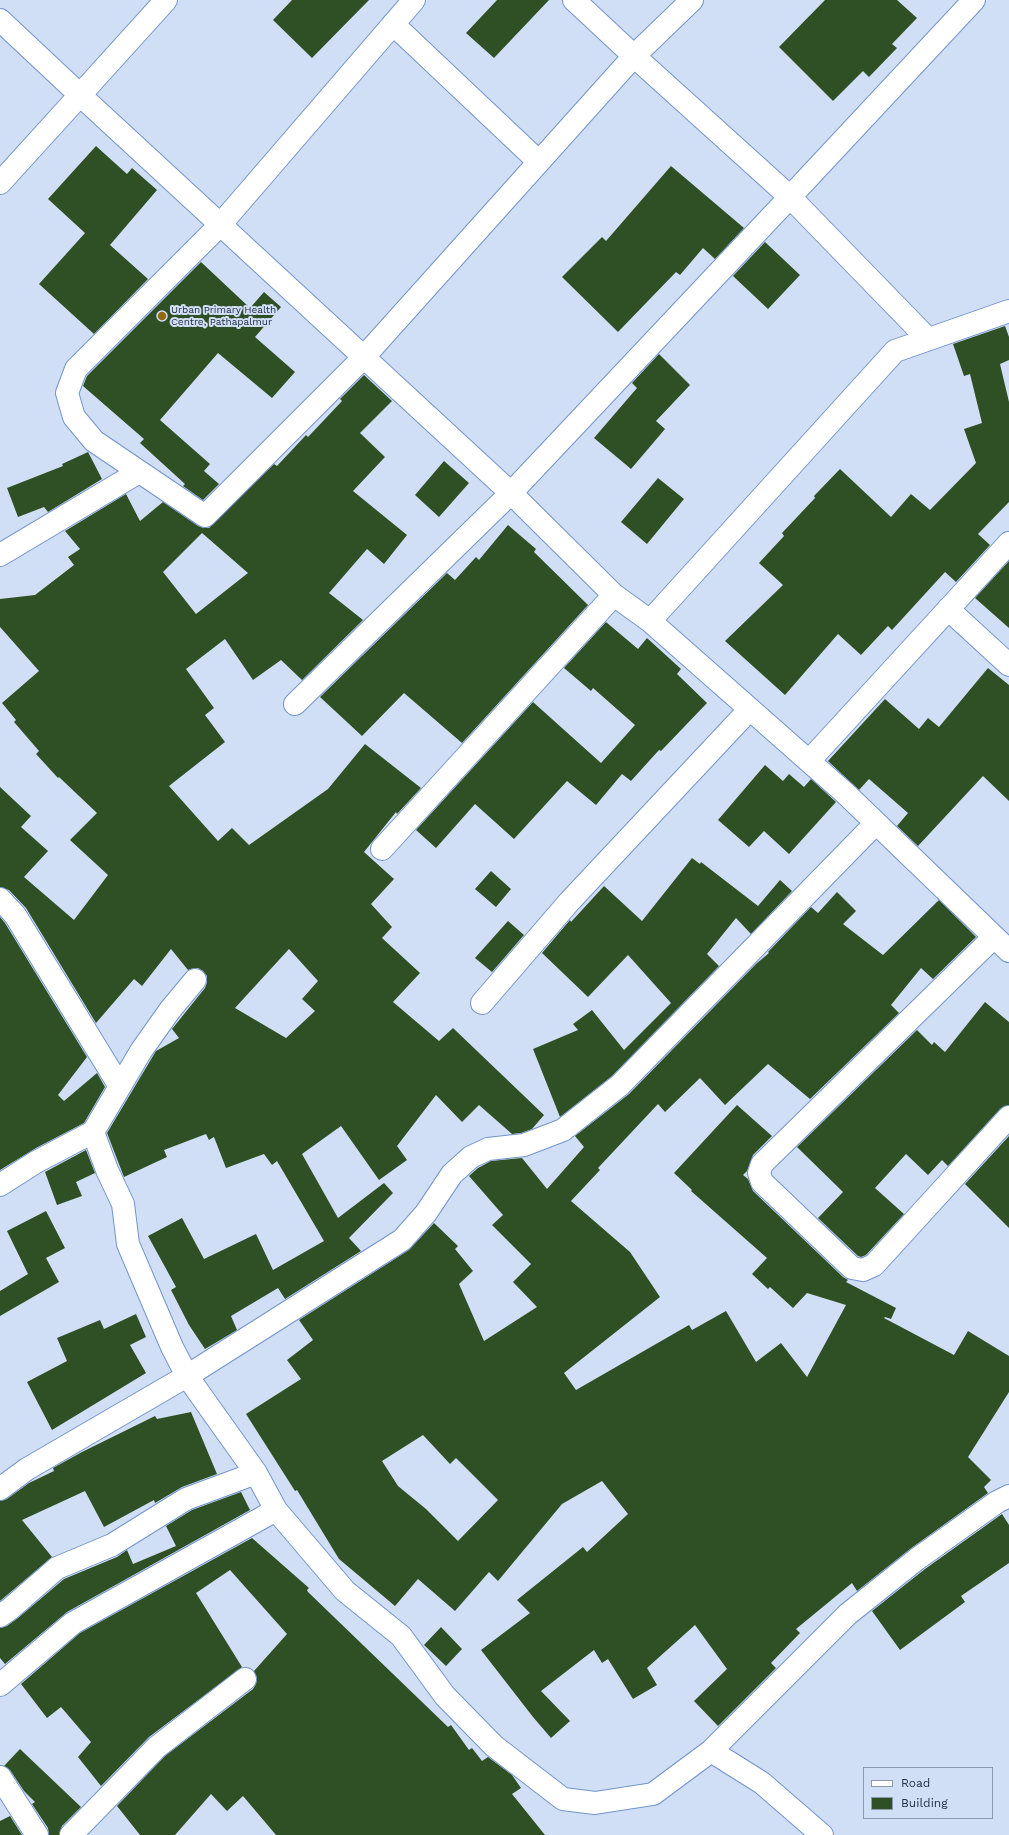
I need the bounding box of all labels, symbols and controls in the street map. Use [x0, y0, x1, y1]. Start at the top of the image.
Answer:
place label: Urban Primary Health Centre, Pathapalmur [171, 304, 276, 328]
marker: Urban Primary Health Centre, Pathapalmur [156, 310, 168, 322]
legend [863, 1767, 993, 1819]
text: Road [901, 1776, 930, 1790]
text: Building [901, 1796, 948, 1810]

